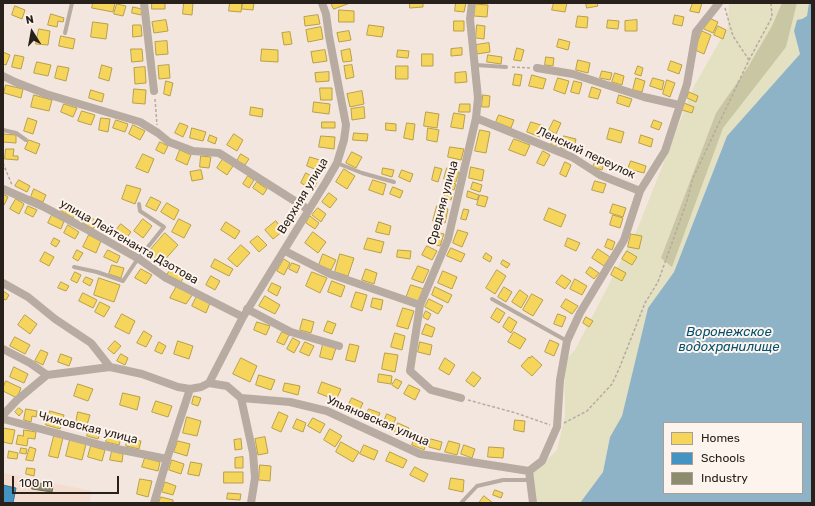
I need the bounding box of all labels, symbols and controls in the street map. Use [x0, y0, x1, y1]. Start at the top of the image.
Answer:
north arrow [12, 12, 52, 52]
text: N [24, 13, 35, 27]
street label: Ленский переулок [534, 124, 638, 182]
street label: Верхняя улица [275, 155, 331, 237]
street label: Средняя улица [425, 159, 461, 247]
street label: улица Лейтенанта Дзотова [57, 196, 201, 288]
water label: Воронежское водохранилище [678, 324, 780, 355]
street label: Ульяновская улица [324, 393, 432, 449]
street label: Чижовская улица [37, 409, 139, 447]
legend [663, 422, 803, 494]
text: Homes [701, 431, 740, 445]
text: Schools [701, 451, 745, 465]
scale bar [14, 468, 121, 494]
text: Industry [701, 471, 748, 485]
text: 100 m [19, 476, 53, 490]

